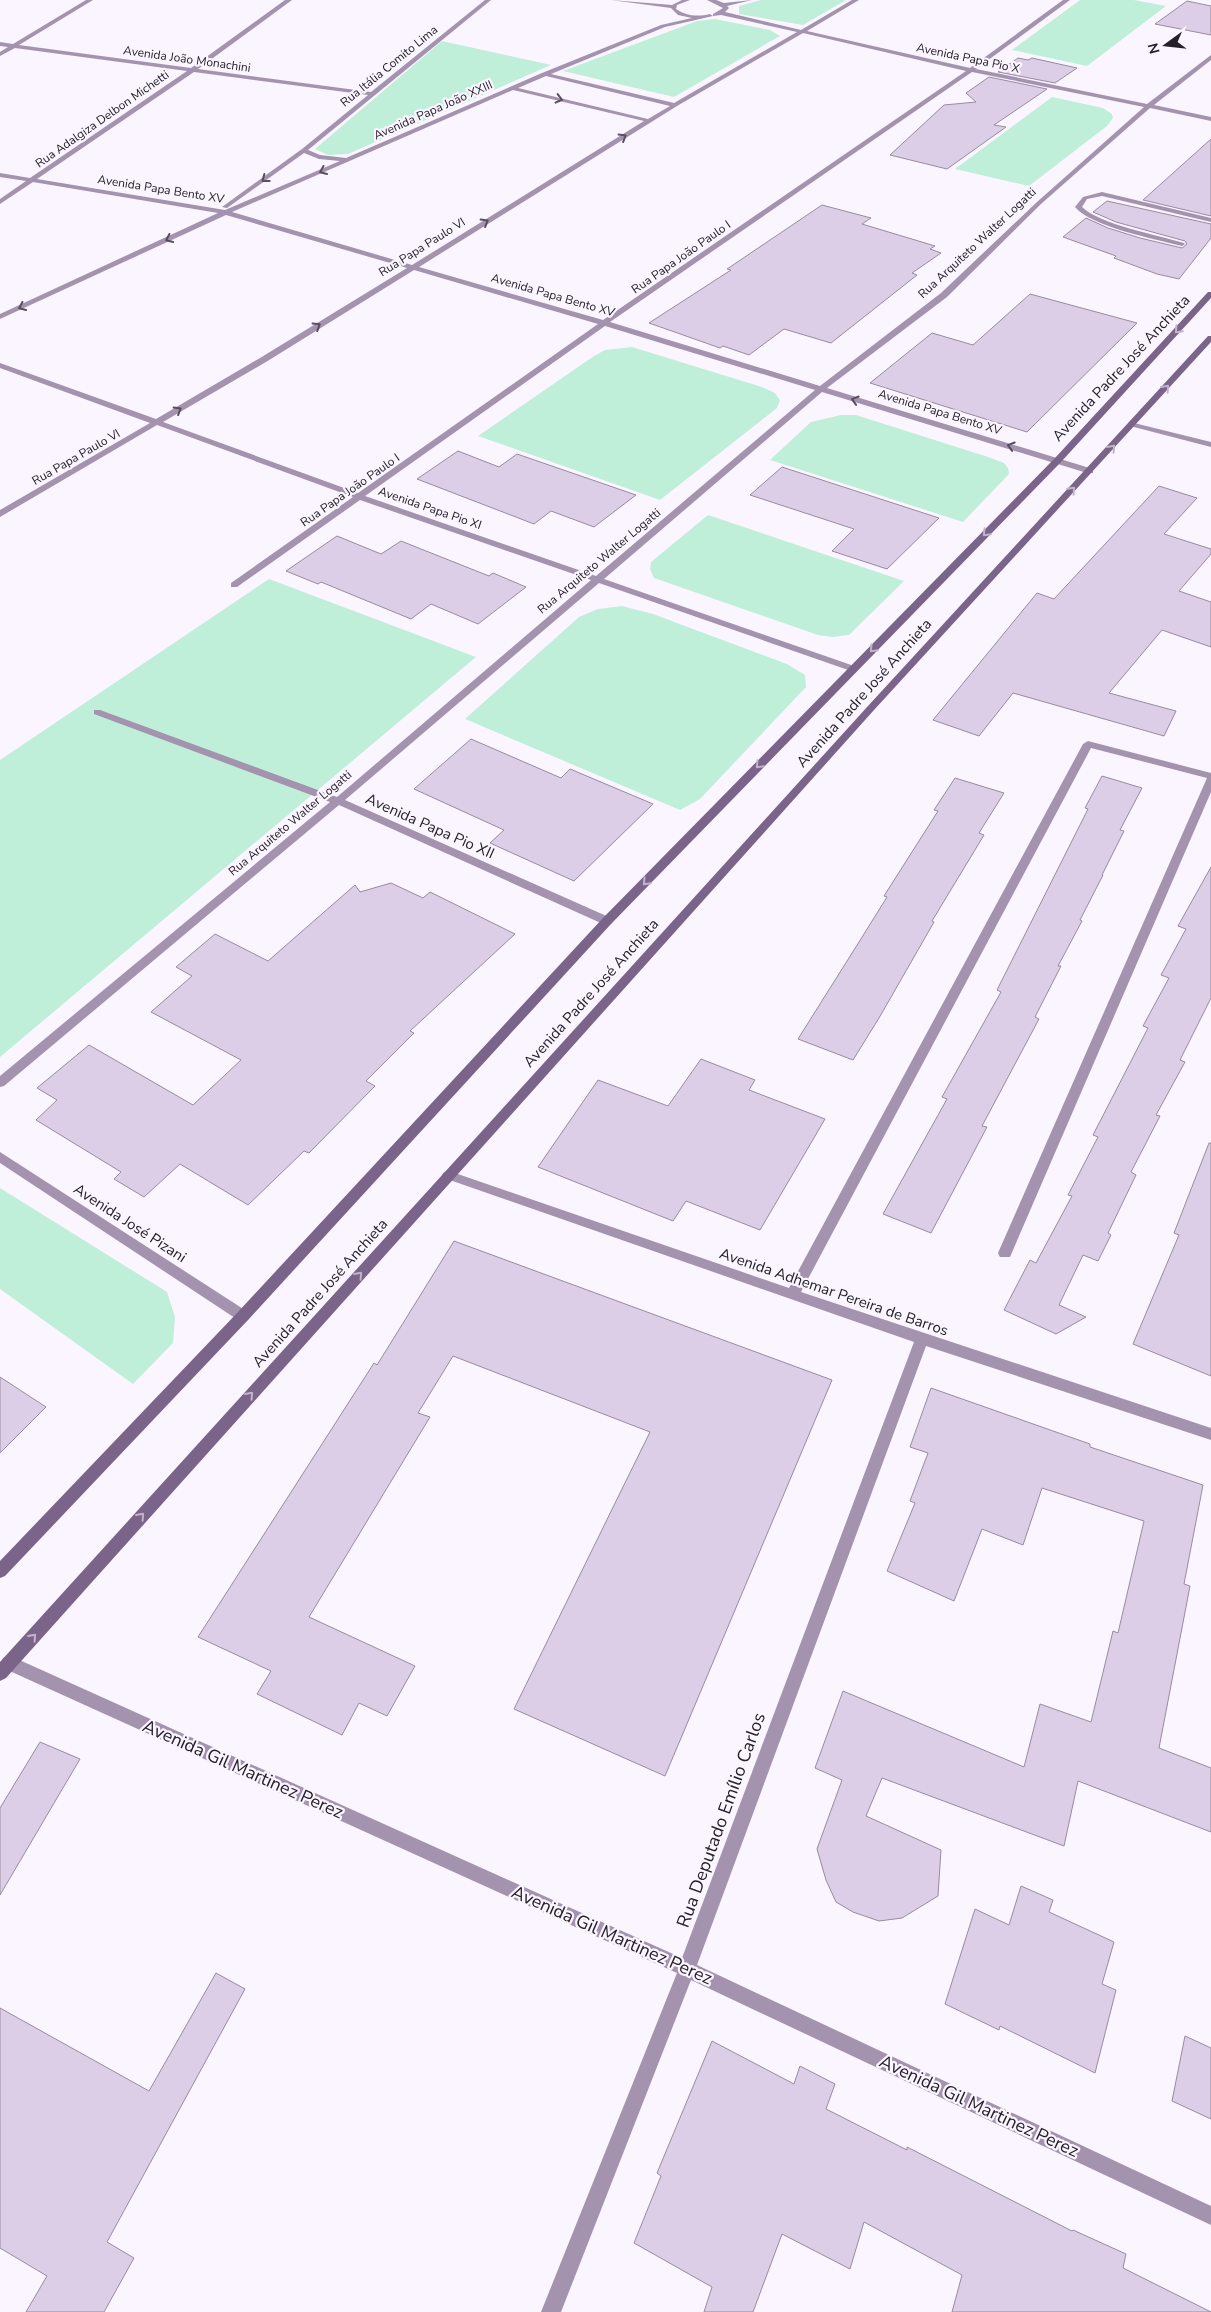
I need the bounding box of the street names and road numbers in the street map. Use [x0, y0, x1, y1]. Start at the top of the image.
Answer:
street label: Rua Itália Comito Lima [337, 22, 441, 110]
street label: Avenida Papa Pio X [915, 39, 1021, 77]
street label: Avenida João Monachini [122, 42, 252, 76]
street label: Rua Adalgiza Delbon Michetti [32, 67, 172, 171]
street label: Avenida Papa João XXIII [371, 77, 495, 143]
street label: Avenida Papa Bento XV [96, 171, 226, 207]
street label: Rua Arquiteto Walter Logatti [915, 184, 1039, 302]
street label: Rua Papa Paulo VI [376, 214, 468, 280]
street label: Rua Papa João Paulo I [628, 217, 734, 297]
street label: Avenida Papa Bento XV [489, 270, 617, 321]
street label: Avenida Padre José Anchieta [1048, 290, 1194, 446]
street label: Avenida Papa Bento XV [876, 386, 1004, 439]
street label: Rua Papa Paulo VI [29, 425, 123, 489]
street label: Rua Papa João Paulo I [297, 450, 403, 530]
street label: Avenida Papa Pio XI [376, 483, 484, 533]
street label: Rua Arquiteto Walter Logatti [534, 505, 664, 617]
street label: Avenida Padre José Anchieta [792, 614, 936, 772]
street label: Rua Arquiteto Walter Logatti [225, 767, 355, 879]
street label: Avenida Papa Pio XII [362, 789, 498, 863]
street label: Avenida Padre José Anchieta [519, 914, 663, 1072]
street label: Avenida José Pizani [70, 1179, 190, 1267]
street label: Avenida Padre José Anchieta [248, 1214, 392, 1372]
street label: Avenida Adhemar Pereira de Barros [717, 1243, 951, 1341]
street label: Rua Deputado Emílio Carlos [671, 1709, 771, 1931]
street label: Avenida Gil Martinez Perez [139, 1714, 347, 1824]
street label: Avenida Gil Martinez Perez [508, 1880, 716, 1990]
street label: Avenida Gil Martinez Perez [875, 2049, 1083, 2163]

